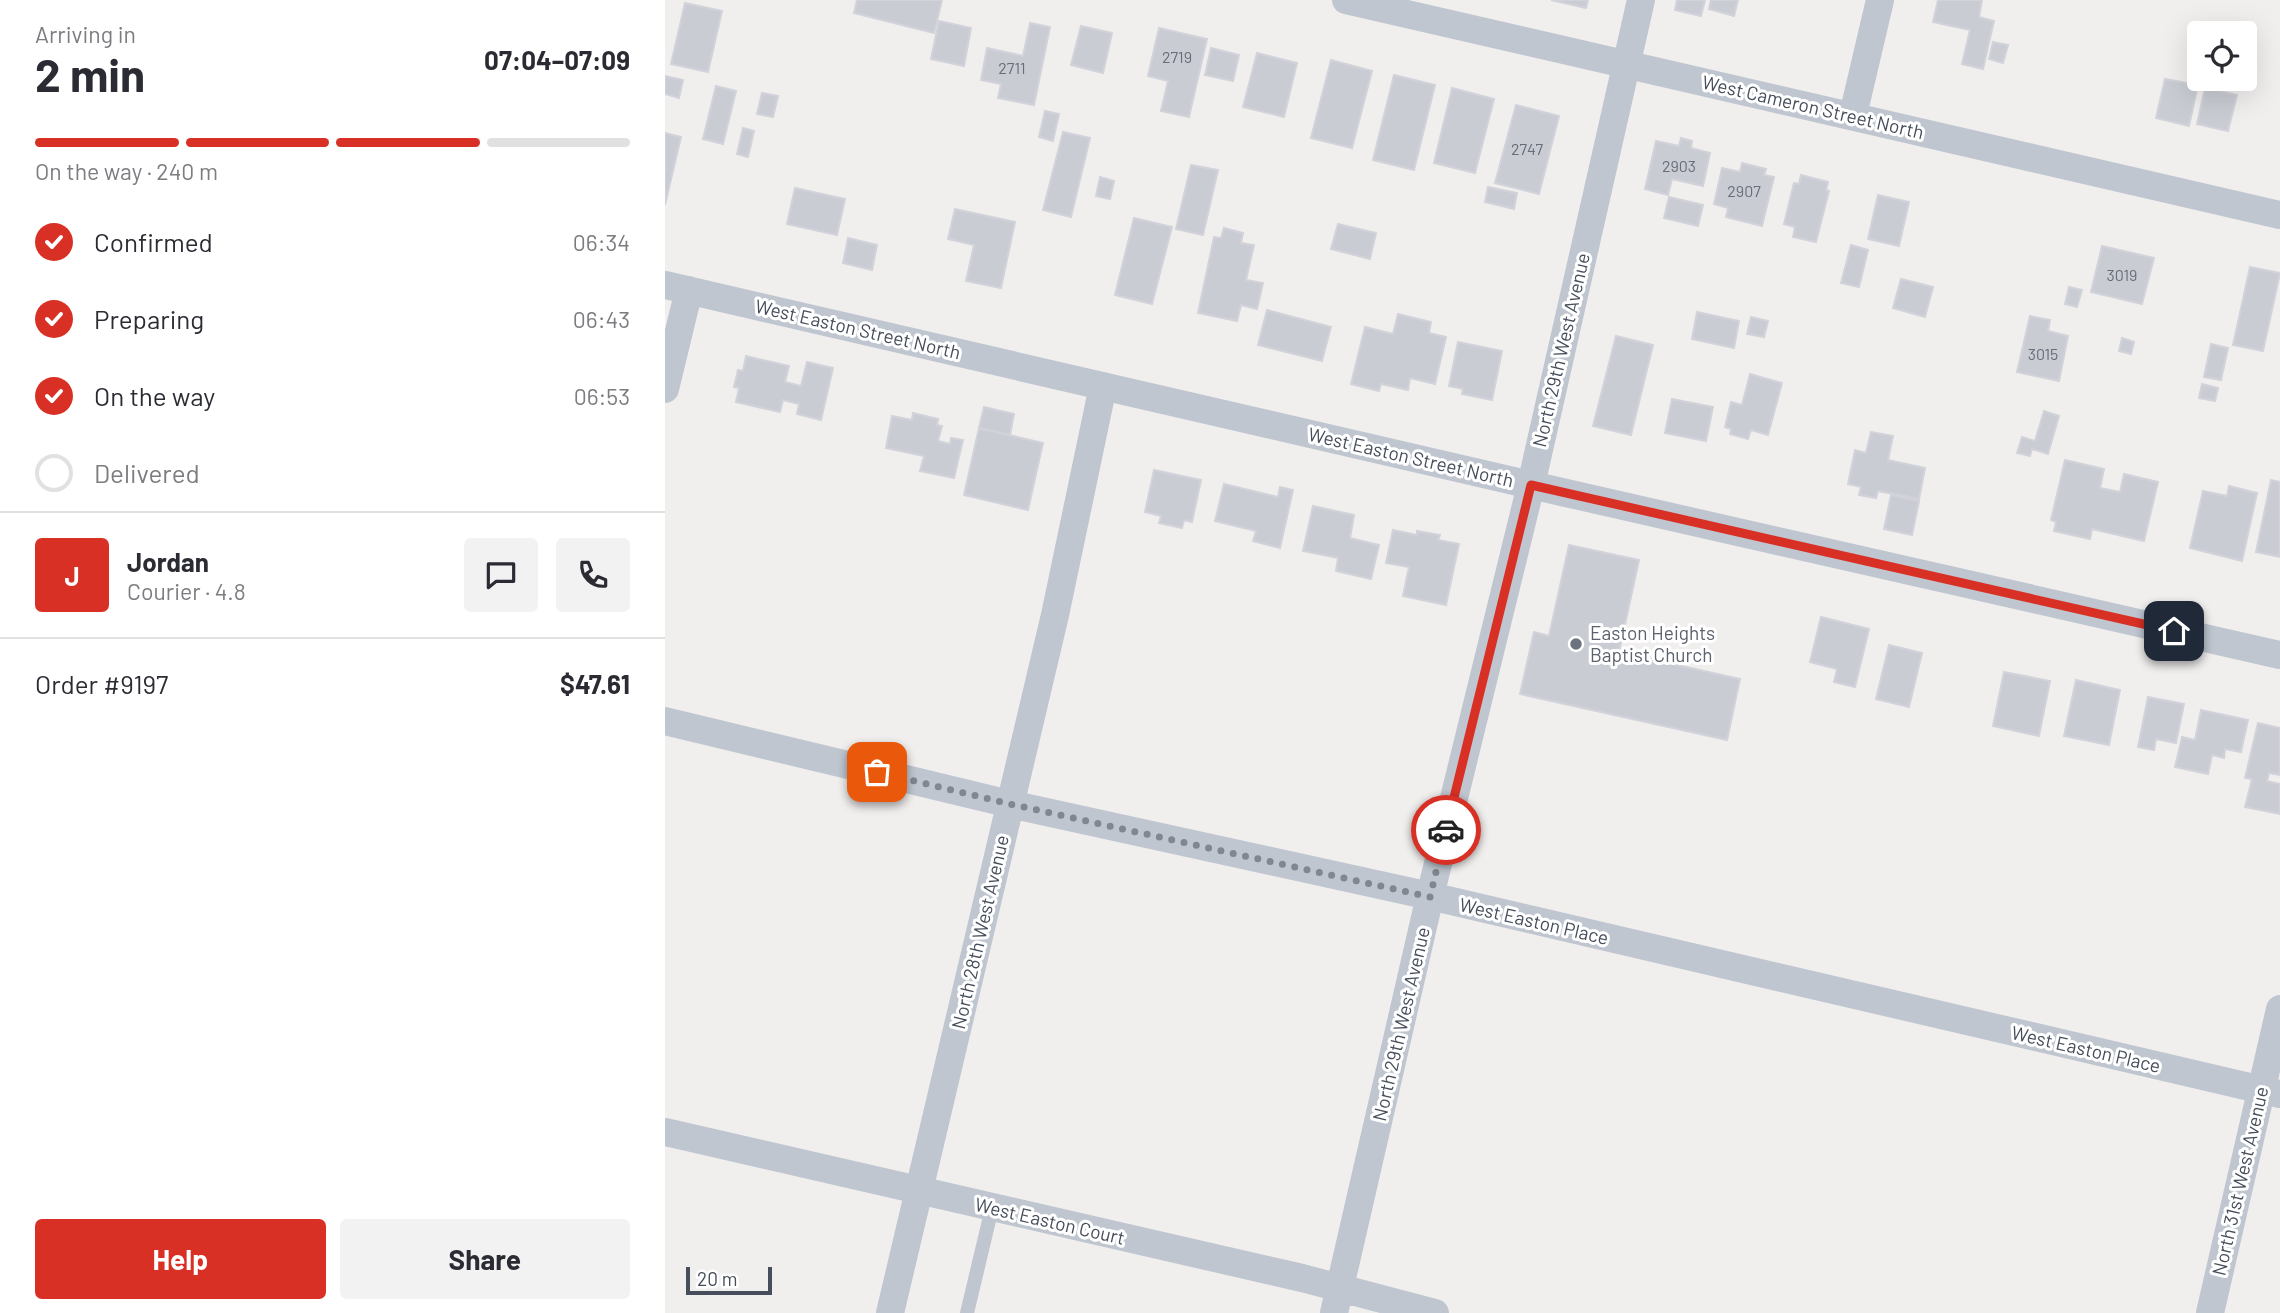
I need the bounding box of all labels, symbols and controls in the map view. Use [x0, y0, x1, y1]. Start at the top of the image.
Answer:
text: Arriving in [35, 20, 136, 48]
map controls [2187, 21, 2257, 91]
button: locate [2187, 21, 2257, 91]
text: 07:04–07:09 [484, 44, 630, 75]
text: 2 min [35, 46, 145, 101]
house number: 2719 [1162, 47, 1192, 66]
house number: 2711 [998, 58, 1026, 77]
street label: West Cameron Street North [1700, 70, 1926, 143]
house number: 2747 [1511, 139, 1543, 158]
house number: 2903 [1662, 156, 1696, 175]
text: On the way · 240 m [35, 157, 218, 185]
house number: 2907 [1727, 181, 1761, 200]
icon: check [35, 223, 73, 261]
text: Confirmed [94, 226, 213, 257]
text: 06:34 [573, 228, 630, 256]
street label: North 29th West Avenue [1527, 251, 1594, 449]
house number: 3019 [2107, 265, 2137, 284]
street label: West Easton Street North [753, 294, 963, 363]
icon: check [35, 300, 73, 338]
text: Preparing [94, 303, 204, 334]
text: 06:43 [573, 305, 630, 333]
house number: 3015 [2028, 344, 2058, 363]
icon: check [35, 377, 73, 415]
text: On the way [94, 380, 215, 411]
text: 06:53 [574, 382, 630, 410]
street label: West Easton Street North [1306, 422, 1516, 491]
text: Delivered [94, 457, 200, 488]
button: chat [464, 538, 538, 612]
button: phone [556, 538, 630, 612]
text: Jordan [127, 546, 209, 577]
text: J [64, 560, 80, 591]
text: Courier · 4.8 [127, 577, 246, 605]
pin [2144, 601, 2204, 661]
icon: home [2155, 612, 2193, 650]
place label: Easton Heights Baptist Church [1590, 621, 1715, 666]
marker: Easton Heights Baptist Church [1568, 636, 1584, 652]
text: Order #9197 [35, 668, 168, 699]
text: $47.61 [560, 668, 630, 699]
pin [847, 742, 907, 802]
icon: bag [858, 753, 896, 791]
courier [1411, 795, 1481, 865]
icon: car [1427, 811, 1465, 849]
street label: North 28th West Avenue [946, 833, 1013, 1031]
street label: West Easton Place [1457, 892, 1611, 949]
street label: North 29th West Avenue [1367, 925, 1434, 1123]
street label: West Easton Place [2009, 1020, 2163, 1077]
street label: North 31st West Avenue [2207, 1084, 2272, 1278]
street label: West Easton Court [973, 1192, 1127, 1249]
button: Help [35, 1219, 326, 1299]
button: Share [340, 1219, 630, 1299]
scale bar [686, 1264, 772, 1296]
text: 20 m [697, 1267, 737, 1290]

